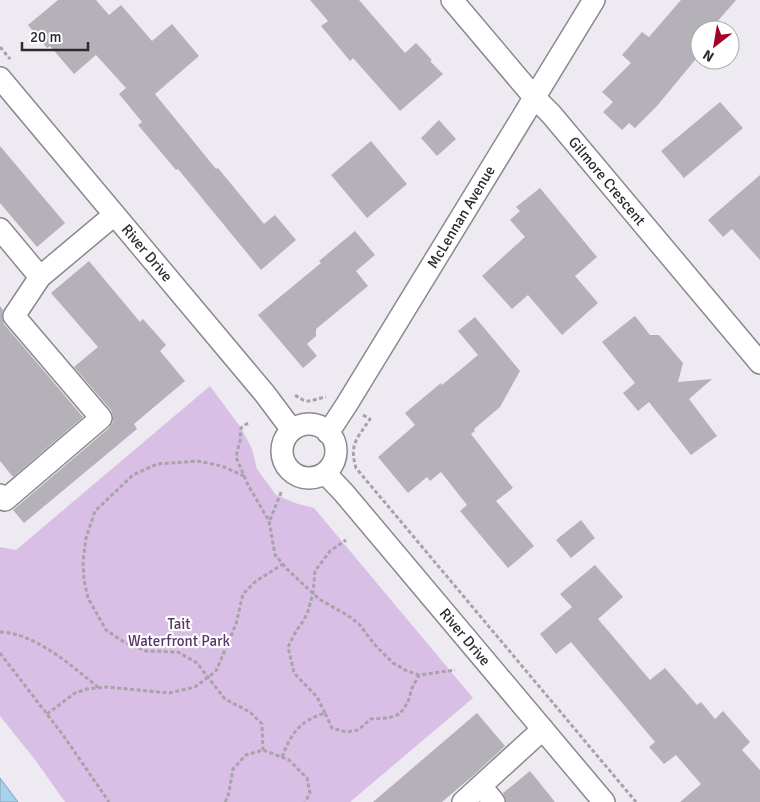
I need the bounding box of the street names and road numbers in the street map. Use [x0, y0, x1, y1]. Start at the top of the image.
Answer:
street label: Gilmore Crescent [565, 133, 649, 229]
street label: McLennan Avenue [423, 162, 499, 272]
street label: River Drive [118, 221, 176, 285]
street label: River Drive [436, 605, 494, 669]

